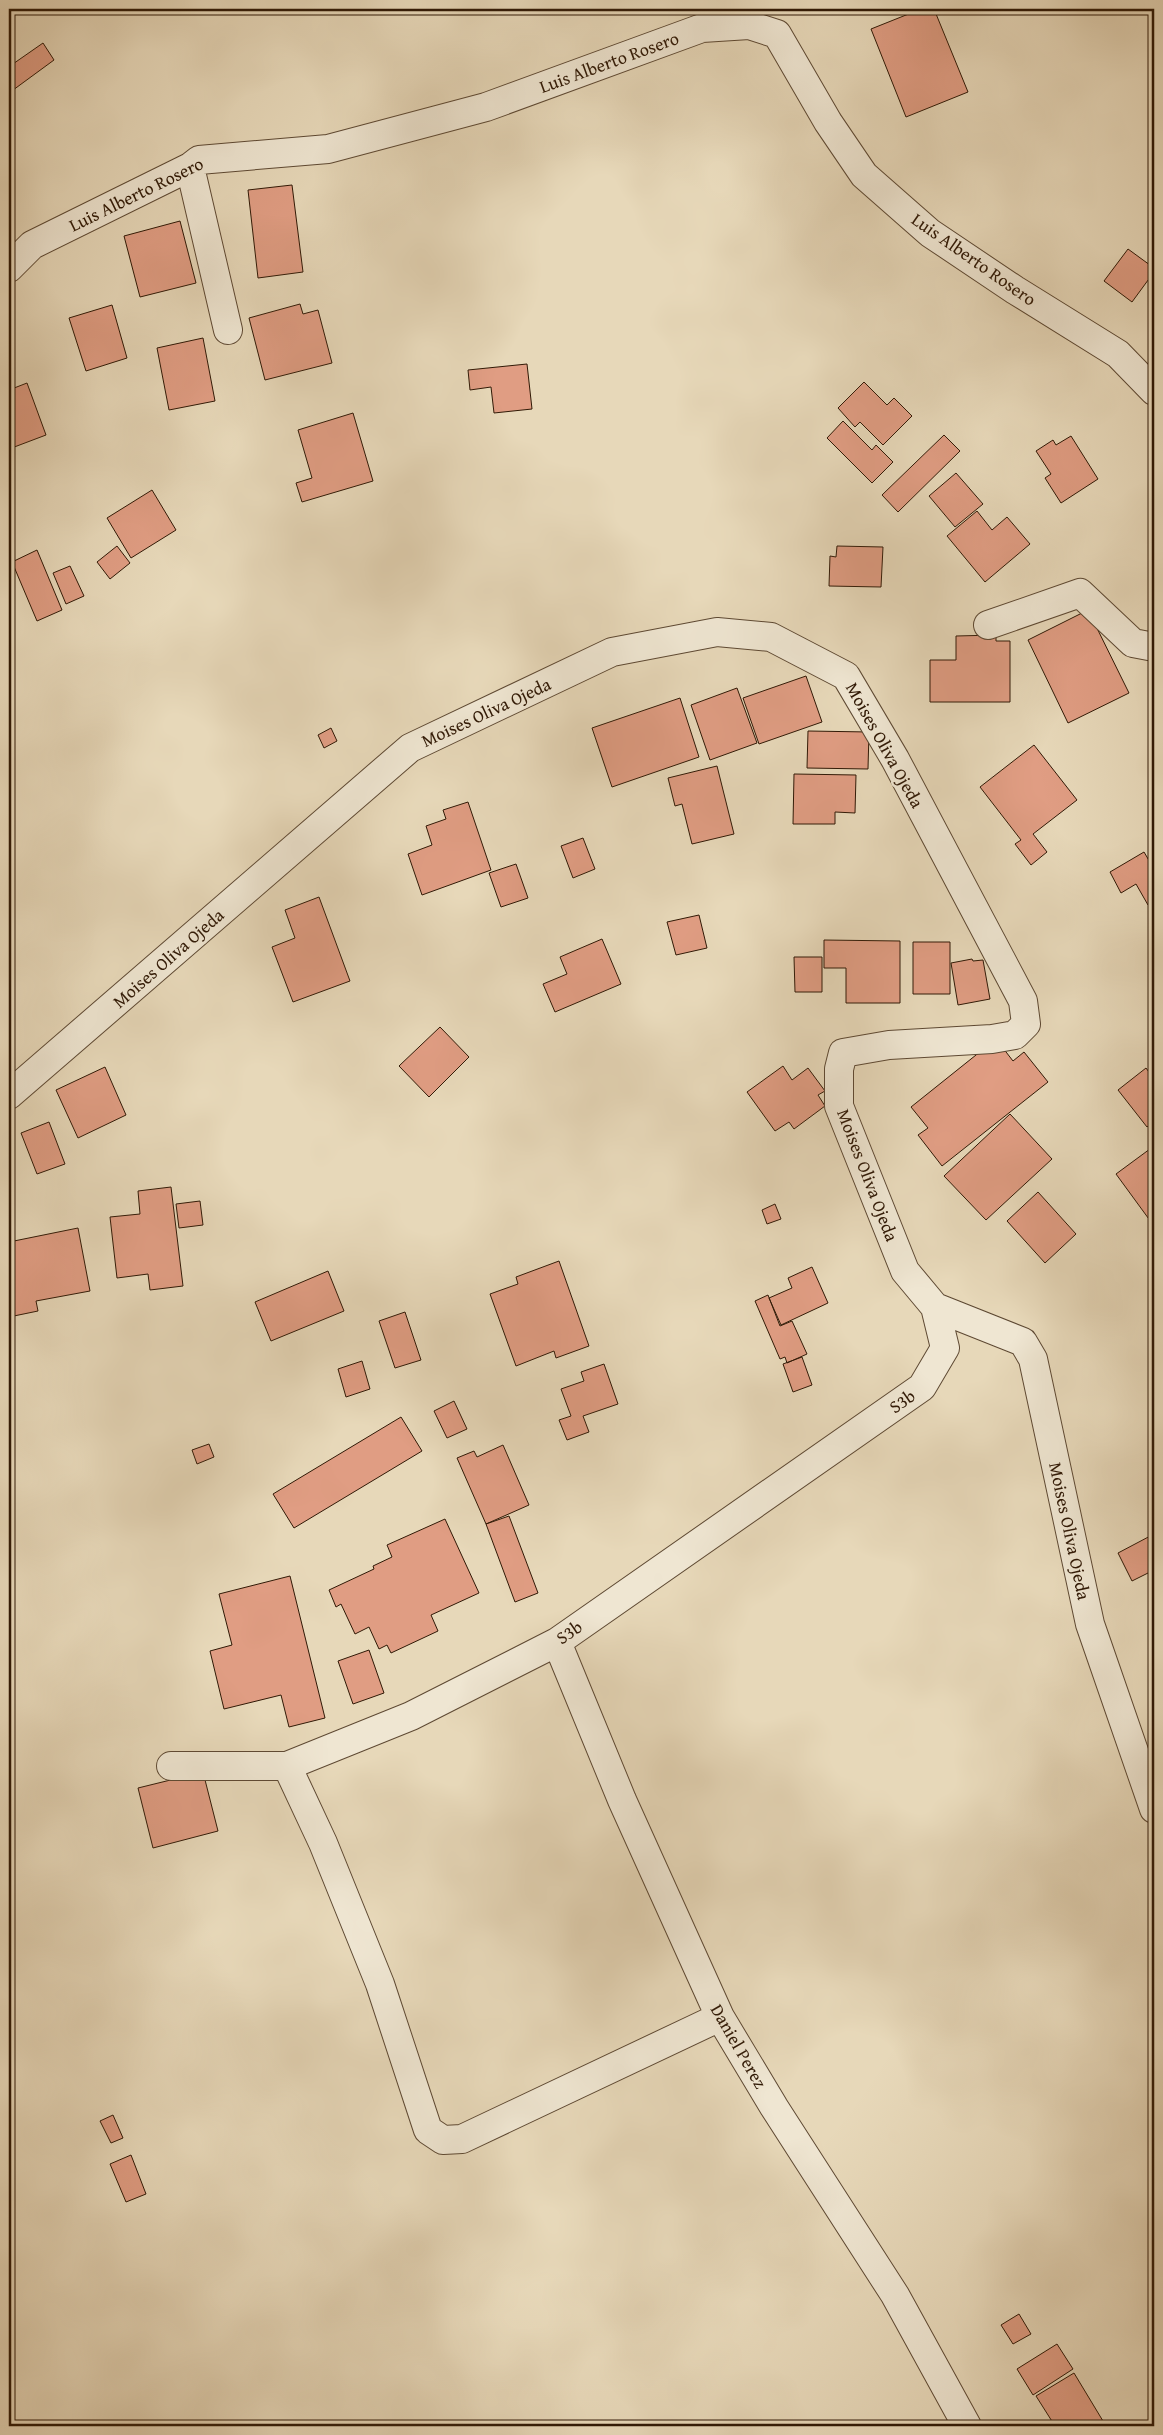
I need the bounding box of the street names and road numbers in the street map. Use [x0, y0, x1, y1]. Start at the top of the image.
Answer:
street label: Luis Alberto Rosero [535, 24, 683, 100]
street label: Luis Alberto Rosero [64, 150, 208, 238]
street label: Luis Alberto Rosero [906, 206, 1042, 312]
street label: Moises Oliva Ojeda [417, 670, 556, 754]
street label: Moises Oliva Ojeda [839, 677, 931, 813]
street label: Moises Oliva Ojeda [106, 902, 230, 1014]
street label: Moises Oliva Ojeda [830, 1105, 906, 1246]
street label: S3b [883, 1382, 921, 1420]
street label: Moises Oliva Ojeda [1042, 1460, 1098, 1603]
street label: S3b [550, 1613, 588, 1651]
street label: Daniel Perez [704, 1999, 774, 2093]

